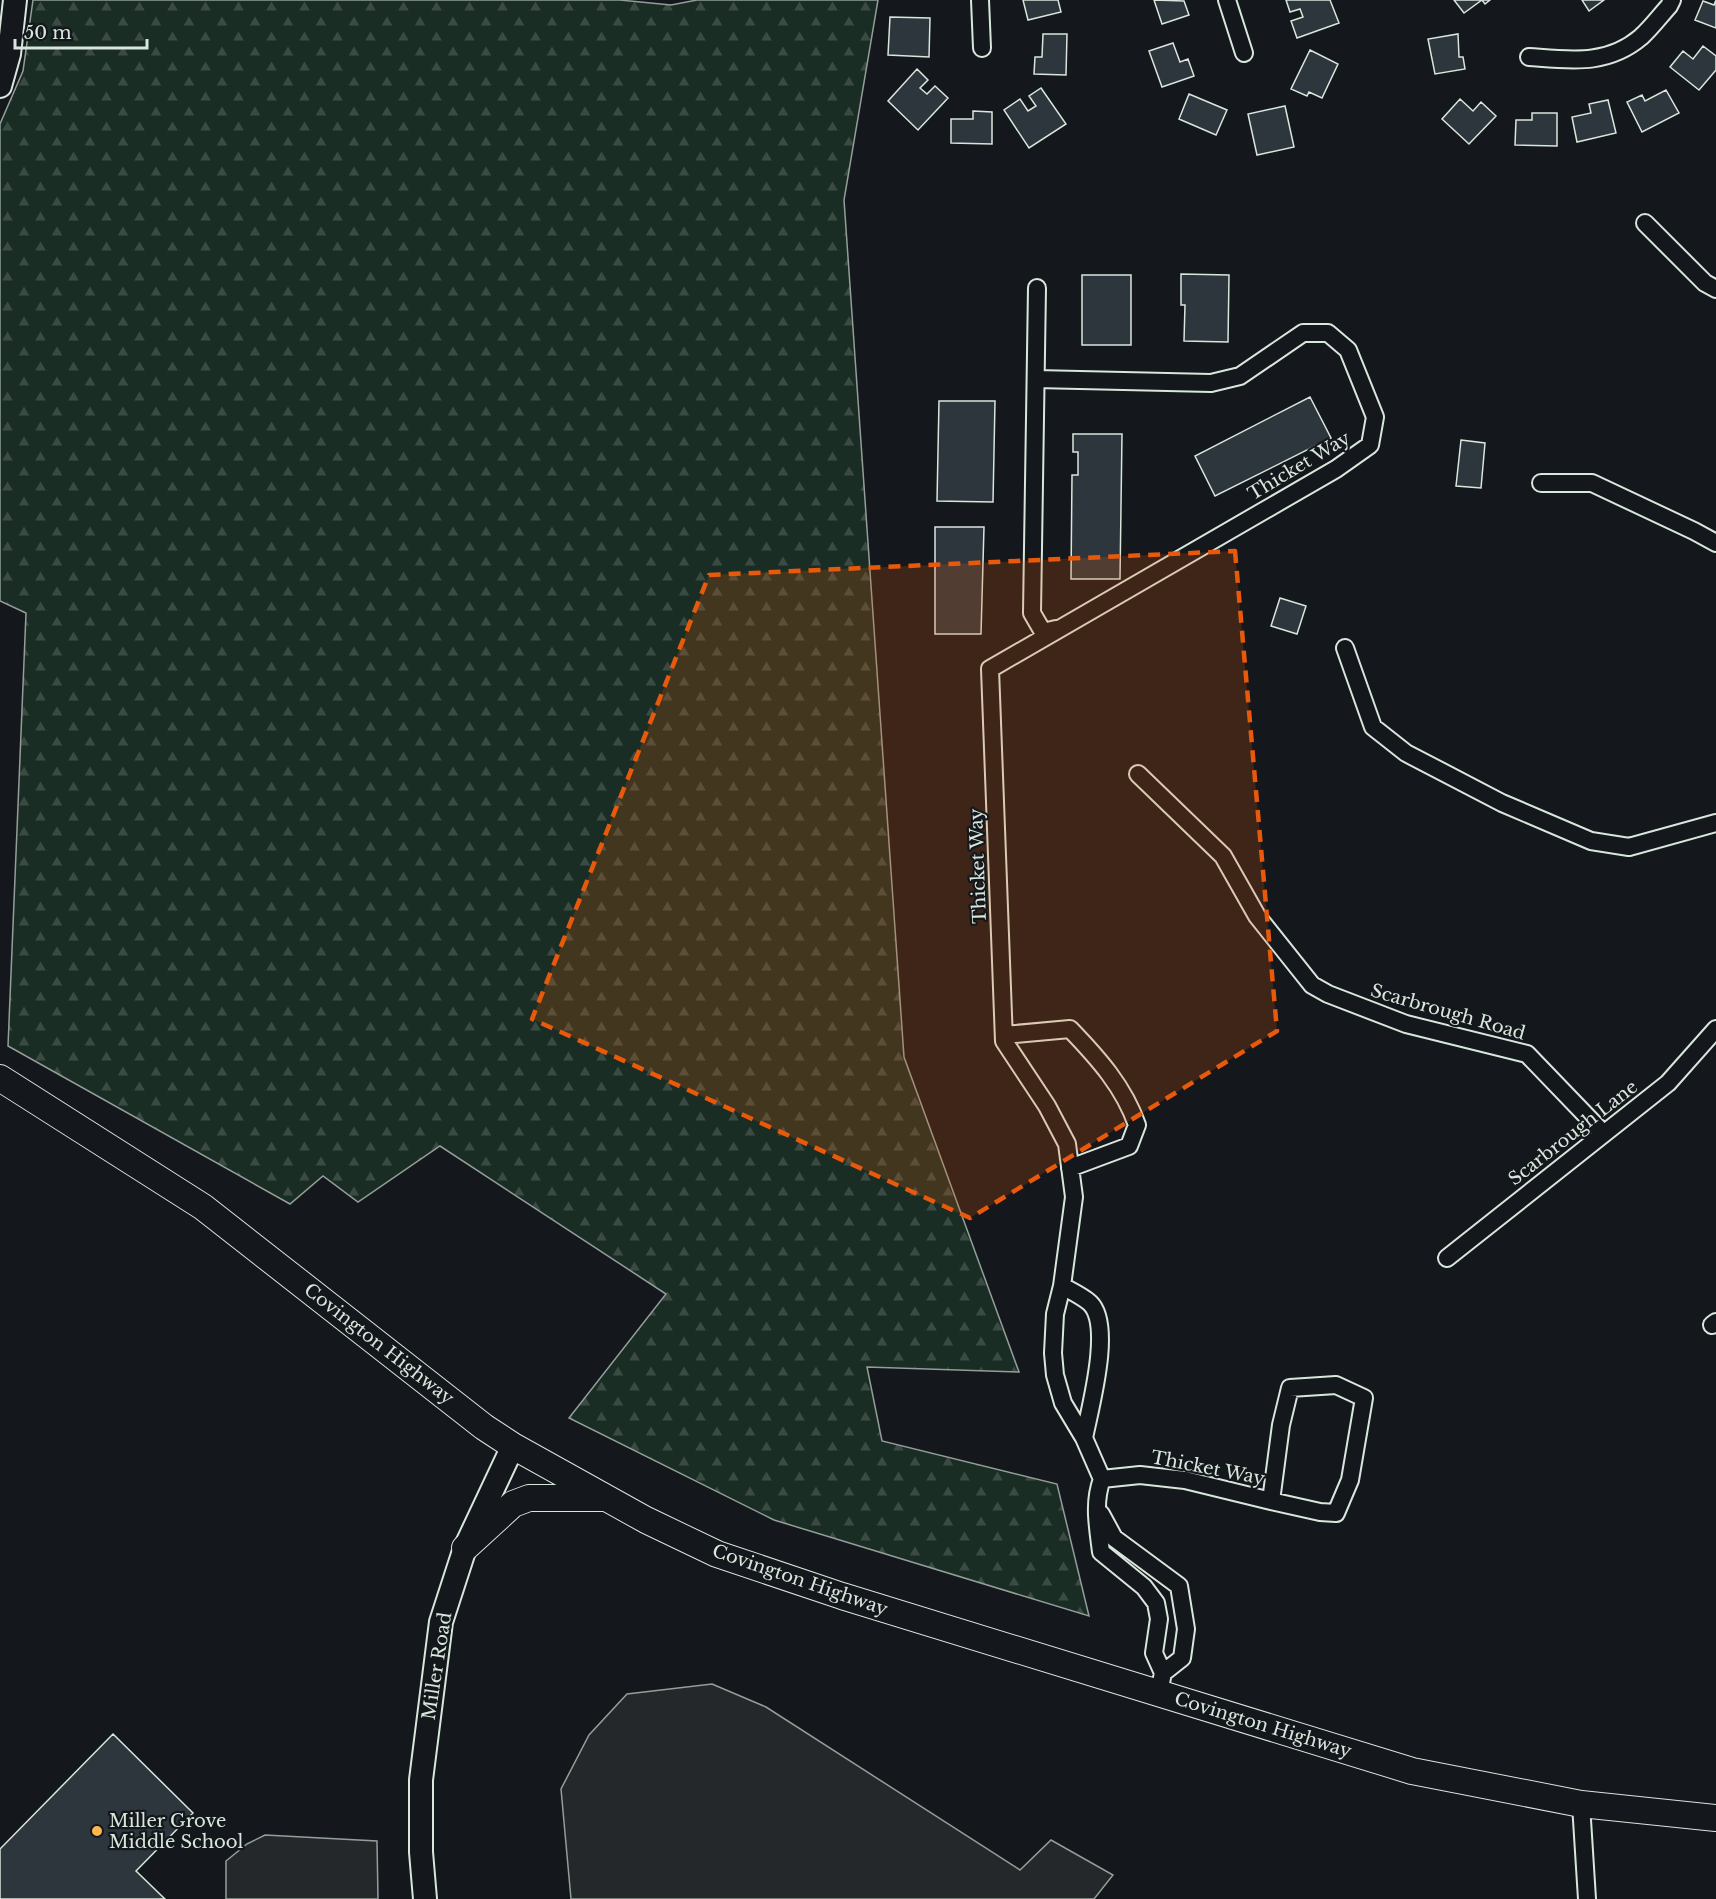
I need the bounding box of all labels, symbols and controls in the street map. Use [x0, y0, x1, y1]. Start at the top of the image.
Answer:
scale bar [15, 12, 147, 50]
text: 50 m [24, 22, 72, 44]
street label: Thicket Way [1244, 427, 1355, 505]
street label: Thicket Way [965, 808, 991, 924]
street label: Scarbrough Road [1368, 979, 1528, 1045]
street label: Scarbrough Lane [1504, 1076, 1642, 1190]
street label: Covington Highway [300, 1279, 459, 1410]
street label: Thicket Way [1149, 1446, 1267, 1490]
street label: Covington Highway [709, 1540, 891, 1621]
street label: Miller Road [418, 1610, 456, 1722]
street label: Covington Highway [1172, 1688, 1355, 1763]
place label: Miller Grove Middle School [109, 1810, 244, 1853]
marker: Miller Grove Middle School [90, 1824, 104, 1838]

